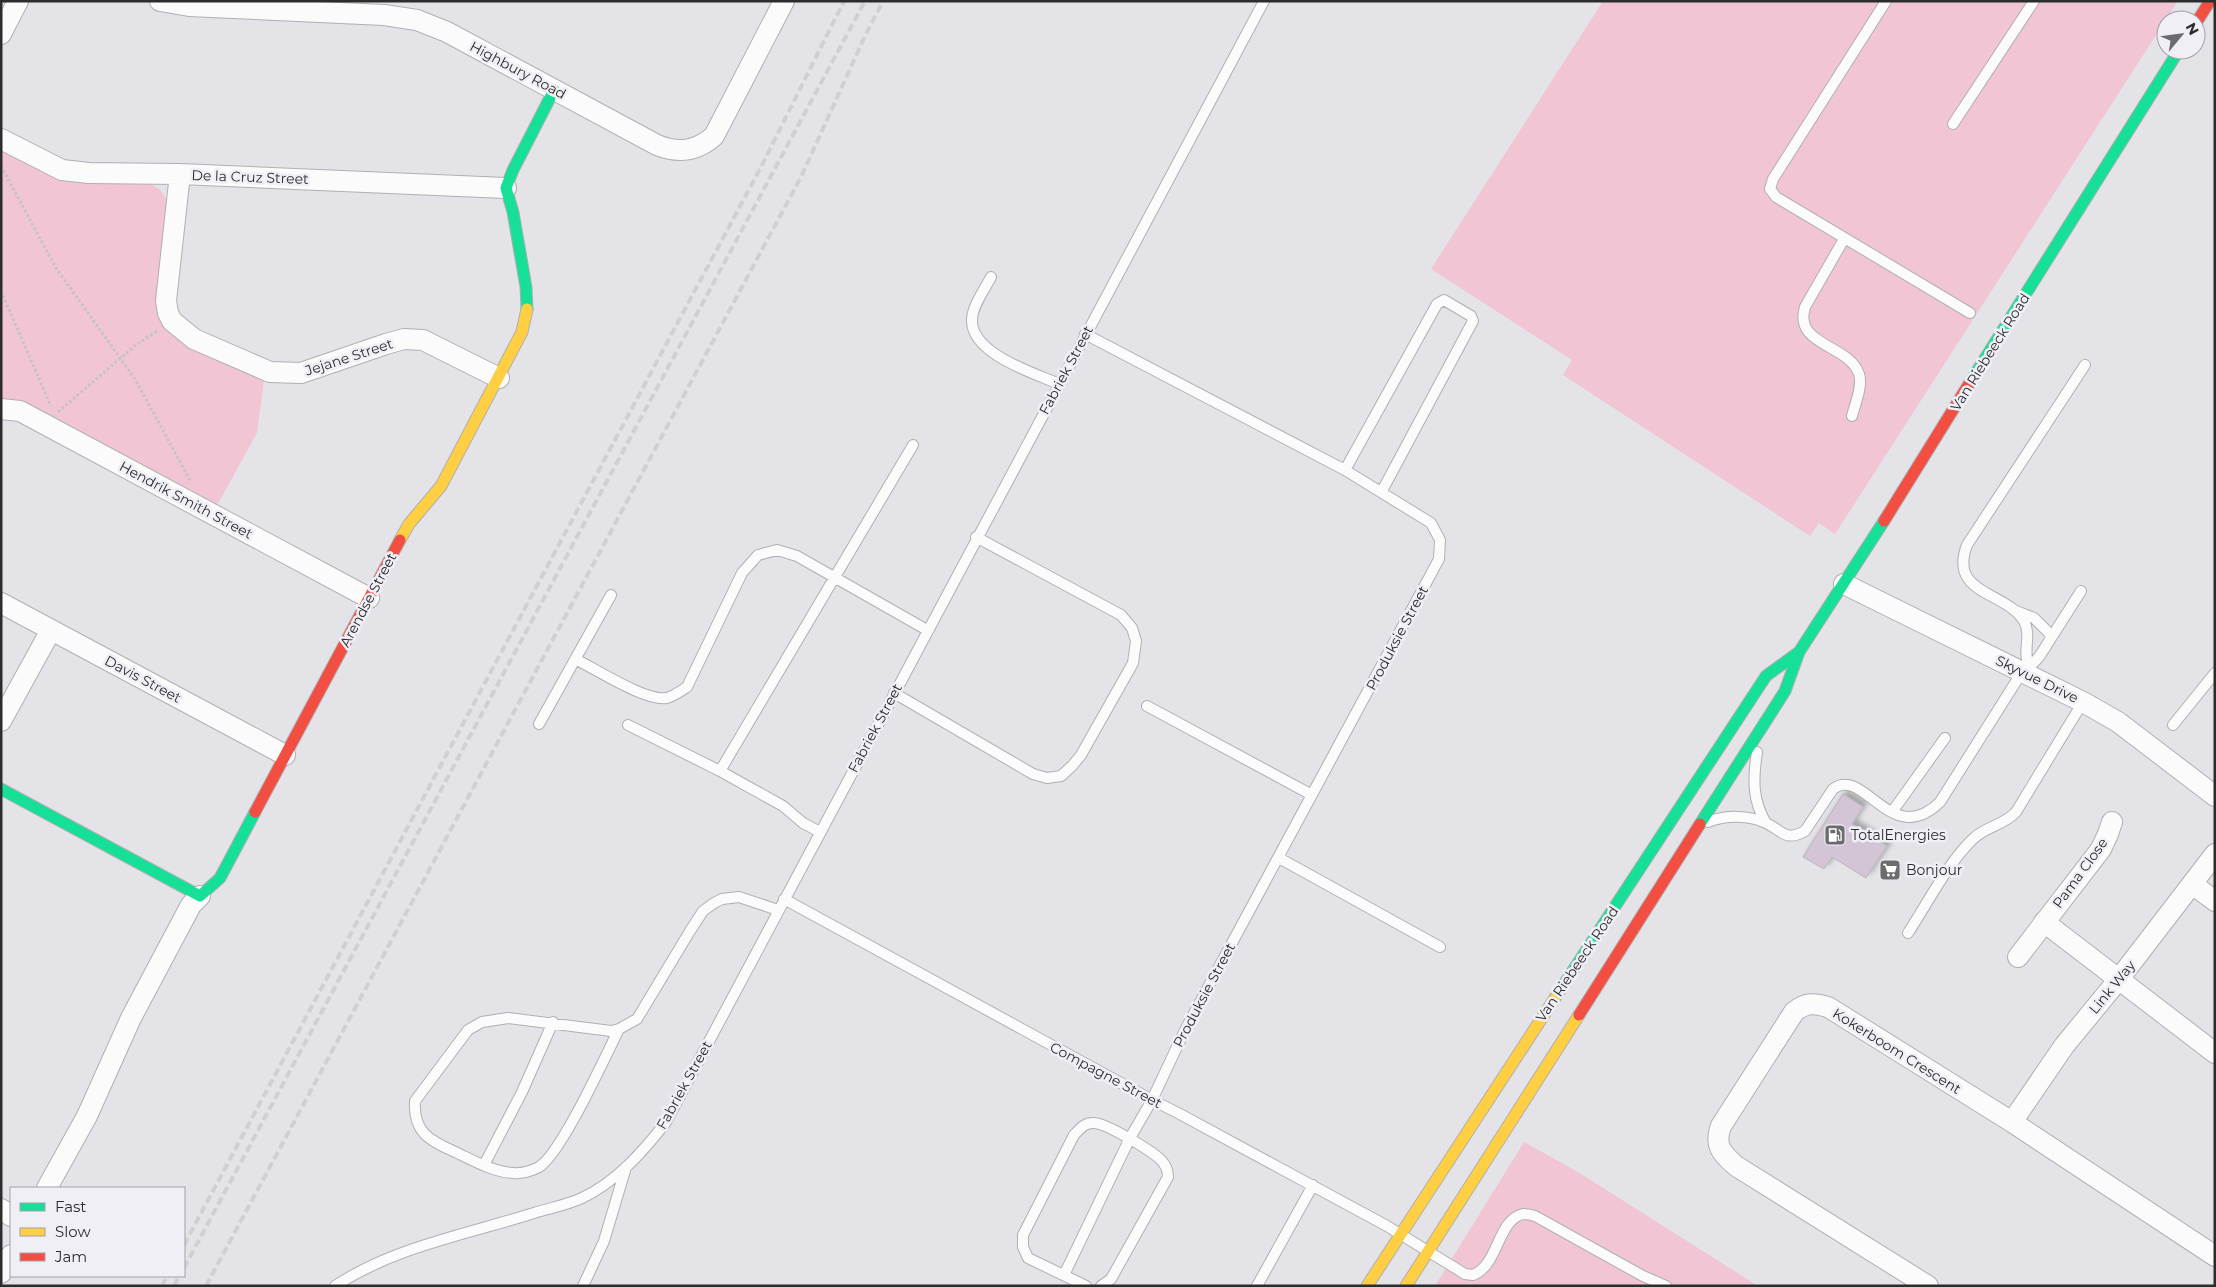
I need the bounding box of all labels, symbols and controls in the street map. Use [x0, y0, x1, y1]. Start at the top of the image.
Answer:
north arrow [2156, 10, 2206, 60]
text: N [2182, 19, 2203, 38]
street label: Highbury Road [467, 37, 569, 103]
street label: De la Cruz Street [191, 166, 309, 188]
street label: Van Riebeeck Road [1946, 290, 2034, 414]
street label: Fabriek Street [1035, 322, 1097, 418]
street label: Jejane Street [302, 334, 396, 380]
street label: Hendrik Smith Street [116, 457, 256, 543]
street label: Arendse Street [336, 550, 401, 650]
street label: Produksie Street [1362, 582, 1432, 693]
street label: Davis Street [102, 651, 185, 707]
street label: Skyvue Drive [1993, 651, 2081, 707]
street label: Fabriek Street [844, 680, 906, 776]
fuel station icon: TotalEnergies [1823, 823, 1847, 847]
place label: TotalEnergies [1851, 826, 1946, 844]
street label: Pama Close [2048, 834, 2112, 912]
supermarket icon: Bonjour [1878, 858, 1902, 882]
place label: Bonjour [1906, 861, 1963, 879]
street label: Van Riebeeck Road [1532, 903, 1622, 1025]
street label: Produksie Street [1169, 939, 1239, 1050]
street label: Link Way [2085, 956, 2139, 1017]
street label: Kokerboom Crescent [1829, 1004, 1965, 1098]
street label: Fabriek Street [652, 1037, 716, 1132]
street label: Compagne Street [1047, 1038, 1165, 1112]
legend [10, 1187, 185, 1277]
text: Fast [55, 1197, 86, 1216]
text: Slow [55, 1222, 91, 1241]
text: Jam [54, 1247, 87, 1266]

